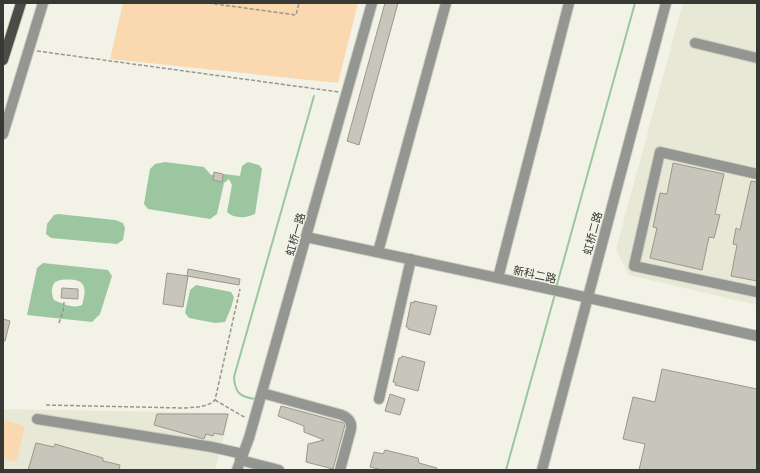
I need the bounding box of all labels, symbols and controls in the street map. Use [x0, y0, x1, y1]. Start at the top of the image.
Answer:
street label: 虹桥二路 [579, 210, 605, 256]
street label: 虹桥一路 [282, 211, 308, 257]
street label: 新科二路 [512, 262, 558, 286]

